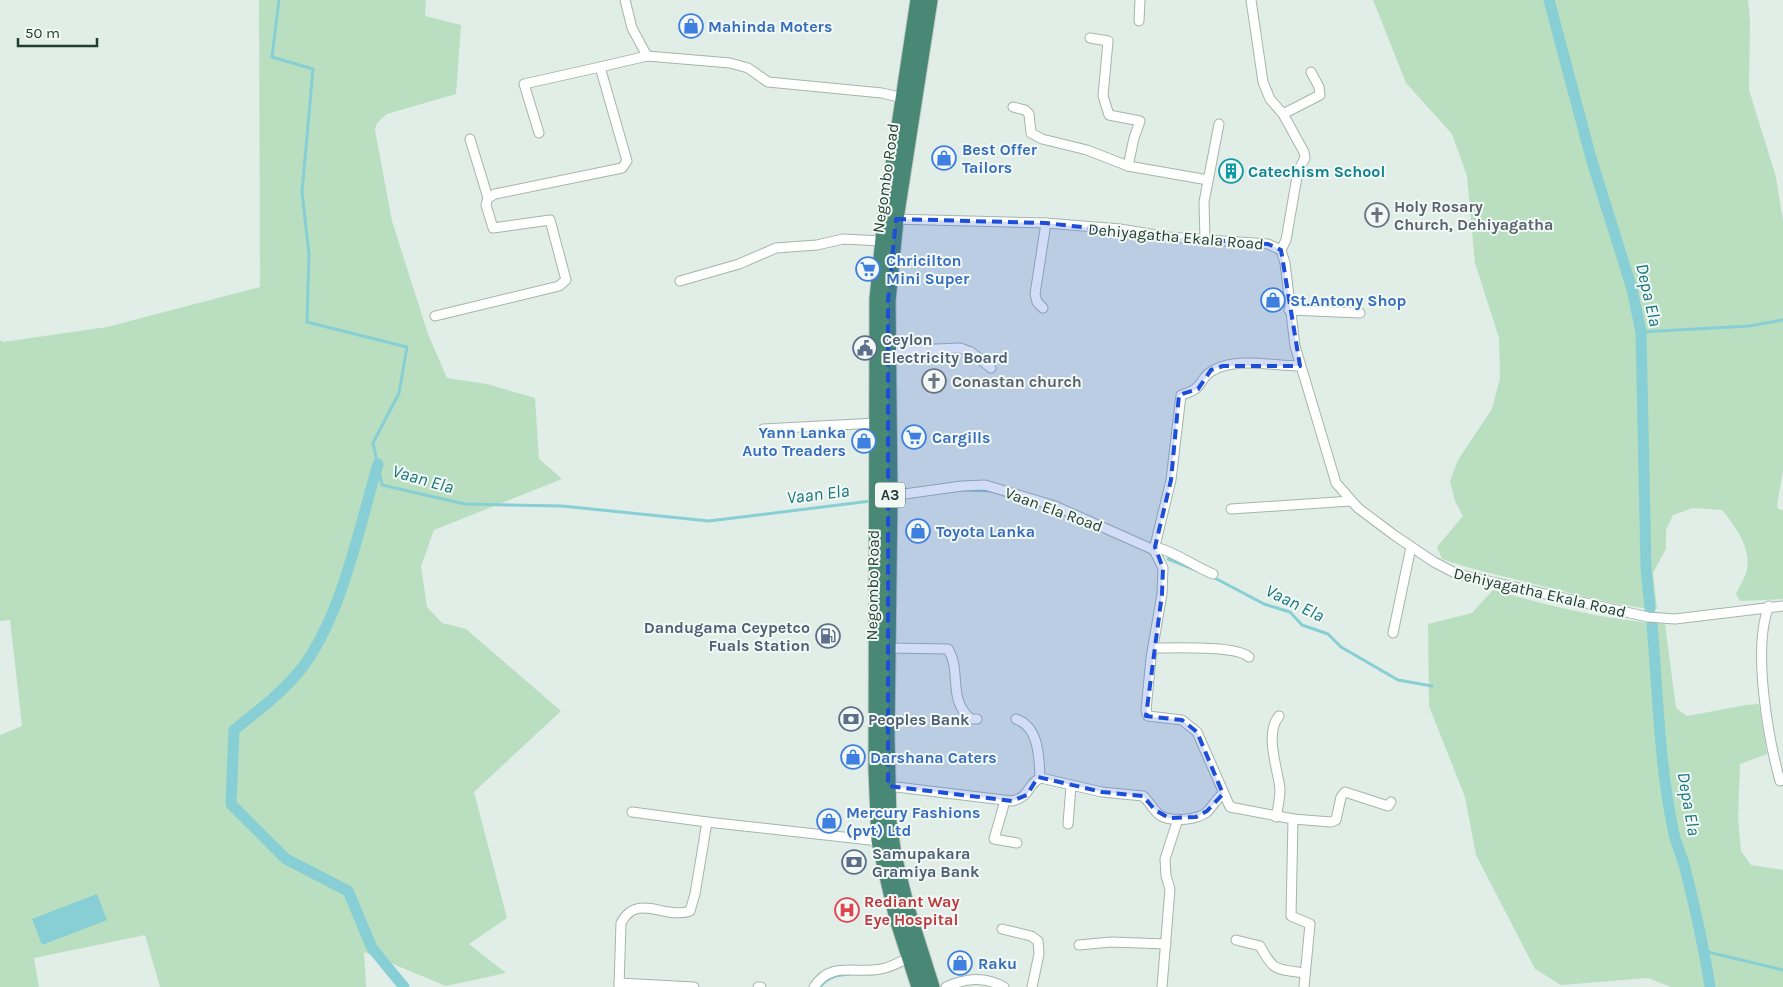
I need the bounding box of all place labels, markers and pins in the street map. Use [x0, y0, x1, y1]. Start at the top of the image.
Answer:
shop icon: Mahinda Moters [678, 13, 704, 39]
place label: Mahinda Moters [708, 17, 832, 36]
place label: Best Offer Tailors [962, 140, 1038, 177]
shop icon: Best Offer Tailors [931, 145, 957, 171]
building icon: Catechism School [1218, 158, 1244, 184]
place label: Catechism School [1248, 162, 1385, 181]
place label: Holy Rosary Church, Dehiyagatha [1394, 197, 1553, 234]
church icon: Holy Rosary Church, Dehiyagatha [1364, 202, 1390, 228]
place label: Chricilton Mini Super [886, 251, 970, 288]
supermarket icon: Chricilton Mini Super [855, 256, 881, 282]
shop icon: St.Antony Shop [1260, 287, 1286, 313]
place label: St.Antony Shop [1290, 291, 1407, 310]
place label: Ceylon Electricity Board [882, 330, 1008, 367]
public building icon: Ceylon Electricity Board [852, 335, 878, 361]
church icon: Conastan church [921, 368, 947, 394]
place label: Conastan church [952, 372, 1082, 391]
place label: Yann Lanka Auto Treaders [742, 423, 846, 460]
supermarket icon: Cargills [901, 424, 927, 450]
shop icon: Yann Lanka Auto Treaders [851, 428, 877, 454]
place label: Cargills [932, 428, 990, 447]
shop icon: Toyota Lanka [905, 518, 931, 544]
place label: Toyota Lanka [936, 522, 1035, 541]
place label: Dandugama Ceypetco Fuals Station [644, 618, 810, 655]
fuel station icon: Dandugama Ceypetco Fuals Station [815, 623, 841, 649]
bank icon: Peoples Bank [838, 706, 864, 732]
place label: Peoples Bank [868, 710, 970, 729]
shop icon: Darshana Caters [840, 744, 866, 770]
place label: Darshana Caters [870, 748, 997, 767]
place label: Mercury Fashions (pvt) Ltd [846, 803, 980, 840]
shop icon: Mercury Fashions (pvt) Ltd [816, 808, 842, 834]
place label: Samupakara Gramiya Bank [872, 844, 980, 881]
bank icon: Samupakara Gramiya Bank [841, 849, 867, 875]
place label: Rediant Way Eye Hospital [864, 892, 959, 929]
hospital icon: Rediant Way Eye Hospital [834, 897, 860, 923]
shop icon: Raku [947, 950, 973, 976]
place label: Raku [978, 954, 1017, 973]

